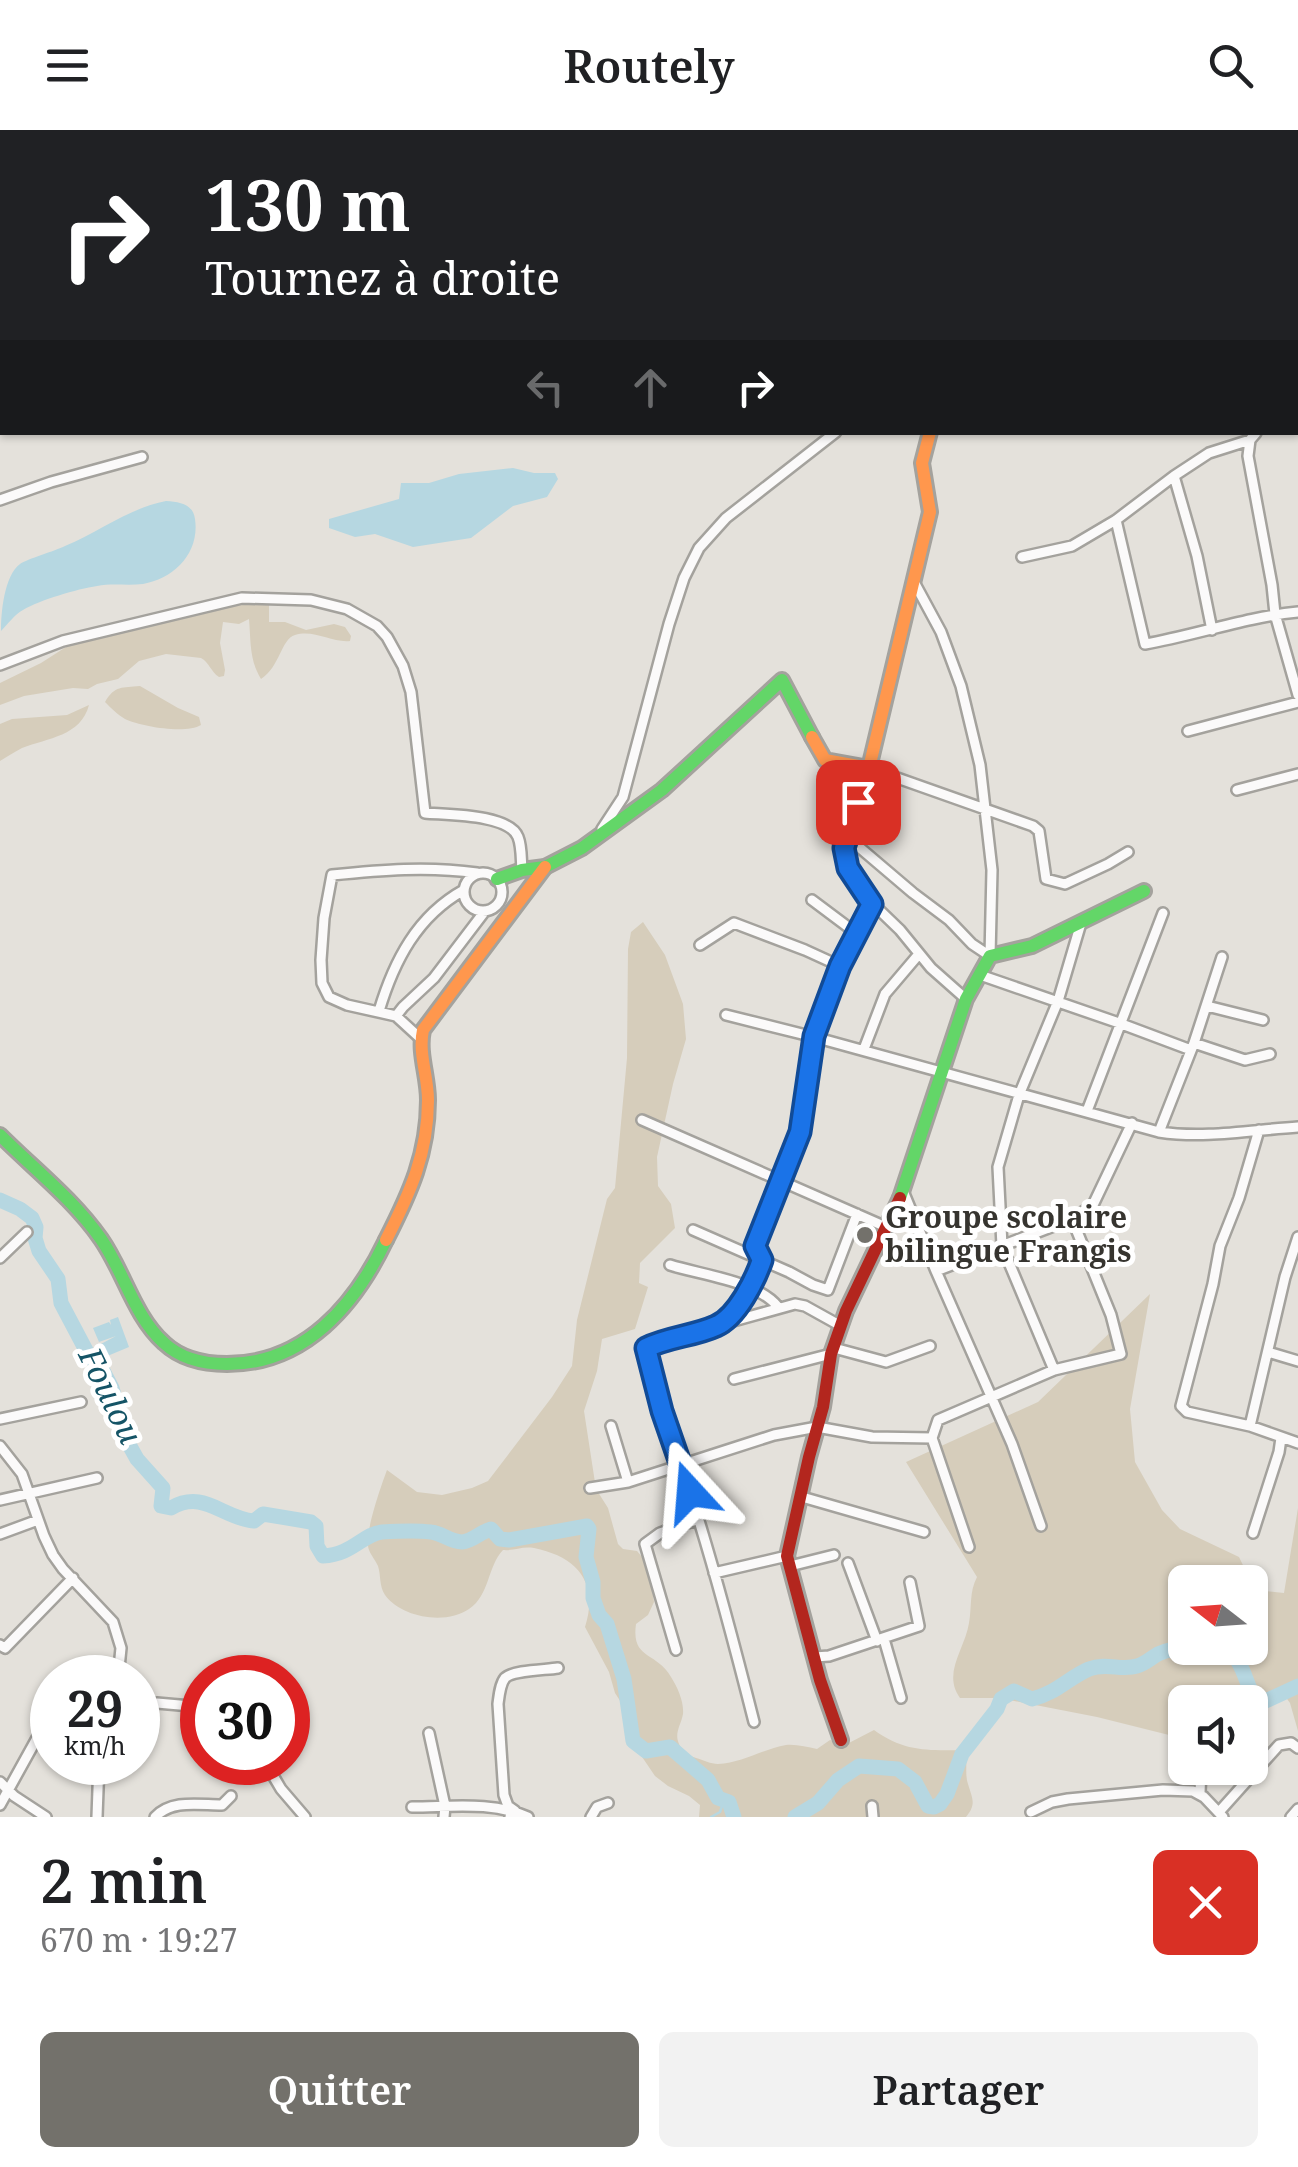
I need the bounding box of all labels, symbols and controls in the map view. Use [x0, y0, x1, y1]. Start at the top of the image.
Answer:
text: Routely [564, 35, 734, 96]
icon: menu [40, 38, 95, 93]
icon: search [1203, 38, 1258, 93]
text: 130 m [205, 156, 411, 252]
icon: right [40, 170, 170, 300]
text: Tournez à droite [205, 247, 560, 308]
icon: left [518, 360, 573, 415]
icon: ahead [623, 360, 678, 415]
icon: right [728, 360, 783, 415]
pin [816, 760, 901, 845]
icon: arrive [831, 775, 886, 830]
place label: Groupe scolaire bilingue Frangis [885, 1196, 1131, 1271]
marker: Groupe scolaire bilingue Frangis [854, 1224, 876, 1246]
water label: Foulou [69, 1339, 153, 1451]
position arrow [638, 1440, 742, 1544]
north arrow [1168, 1565, 1268, 1665]
map controls [1168, 1565, 1268, 1785]
speed limit sign: 30 [180, 1655, 310, 1785]
text: 29 [67, 1674, 123, 1742]
button: sound [1168, 1685, 1268, 1785]
text: km/h [64, 1728, 126, 1762]
text: 2 min [40, 1839, 208, 1921]
button: close [1153, 1850, 1258, 1955]
text: 670 m · 19:27 [40, 1918, 238, 1961]
button: Quitter [40, 2032, 639, 2147]
button: Partager [659, 2032, 1258, 2147]

